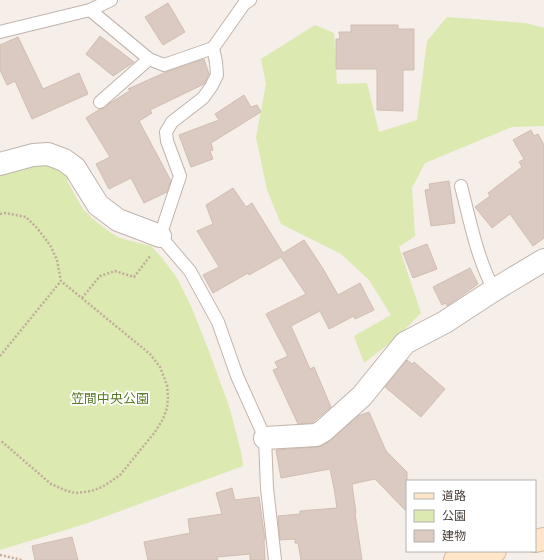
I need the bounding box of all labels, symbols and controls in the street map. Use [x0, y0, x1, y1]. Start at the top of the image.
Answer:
park label: 笠間中央公園 [71, 390, 149, 407]
legend [406, 480, 536, 552]
text: 道路 [442, 488, 466, 504]
text: 公園 [442, 508, 466, 524]
text: 建物 [442, 528, 466, 544]

